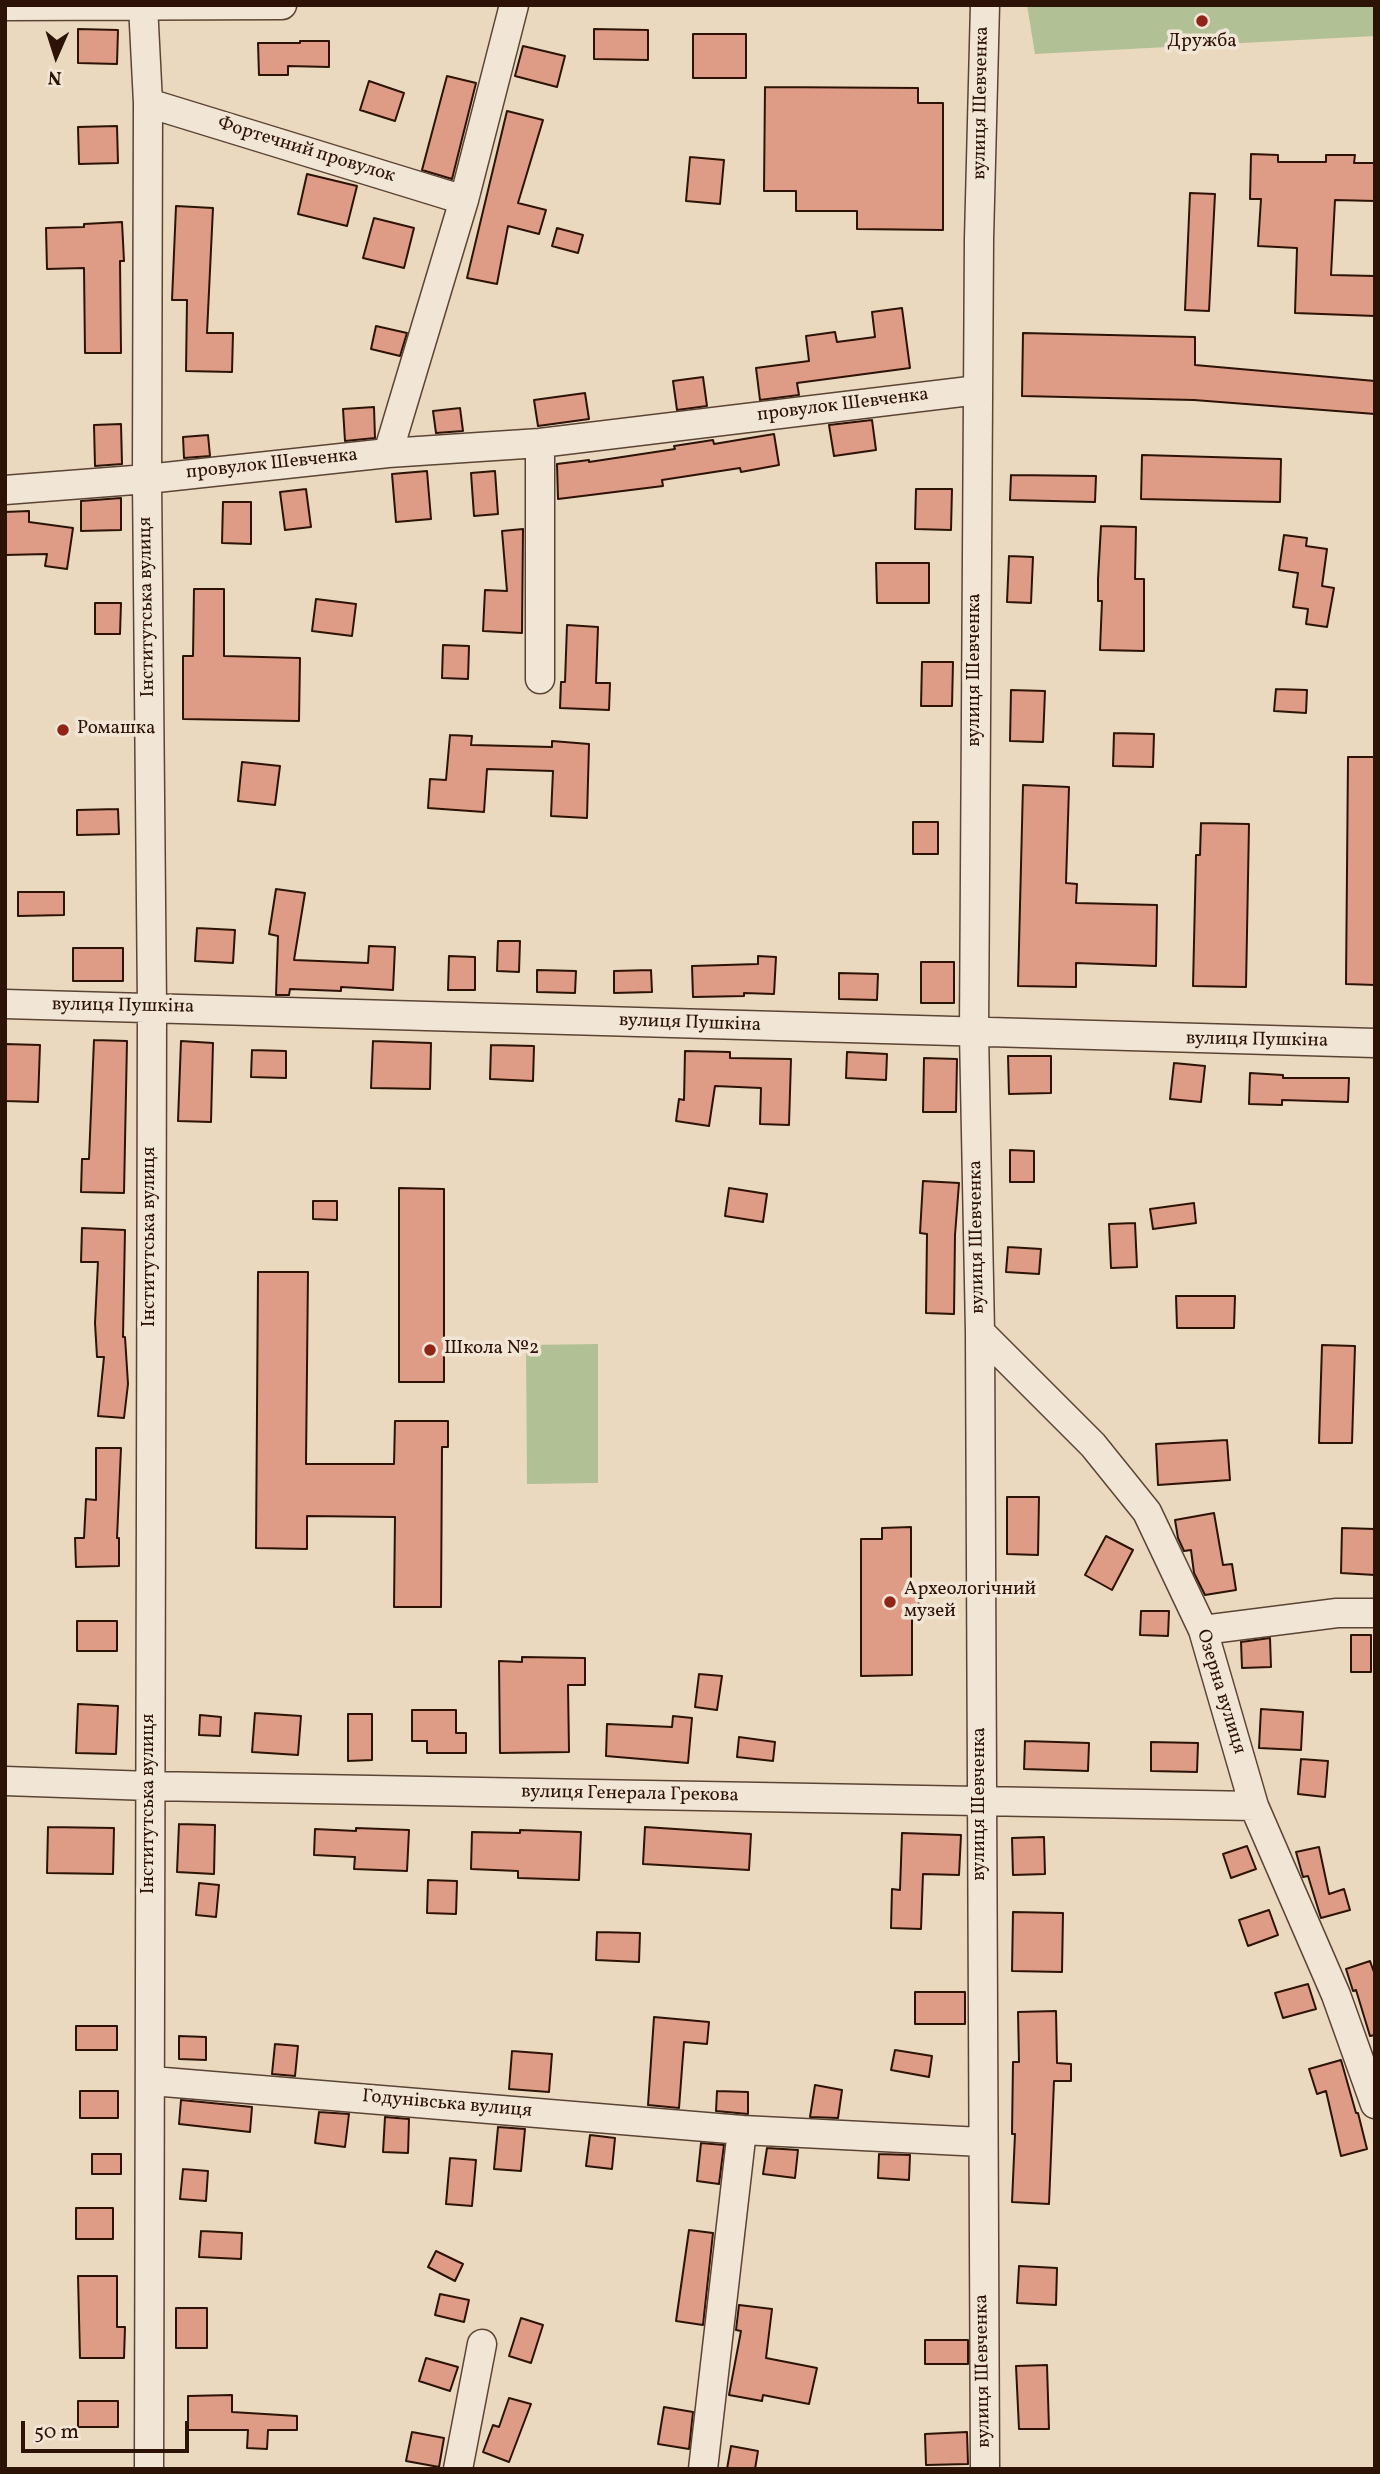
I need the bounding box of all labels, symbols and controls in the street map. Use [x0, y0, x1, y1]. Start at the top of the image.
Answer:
marker: Дружба [1194, 13, 1210, 29]
north arrow [21, 21, 91, 91]
street label: вулиця Шевченка [969, 26, 995, 180]
place label: Дружба [1167, 32, 1237, 54]
text: N [47, 64, 62, 90]
street label: Фортечний провулок [214, 113, 398, 189]
street label: провулок Шевченка [756, 384, 930, 428]
street label: провулок Шевченка [185, 445, 359, 485]
street label: Інститутська вулиця [135, 517, 161, 697]
street label: вулиця Шевченка [965, 593, 987, 747]
place label: Ромашка [77, 719, 155, 741]
marker: Ромашка [55, 722, 71, 738]
street label: вулиця Пушкіна [52, 994, 194, 1020]
street label: вулиця Пушкіна [618, 1010, 762, 1038]
street label: вулиця Пушкіна [1186, 1028, 1328, 1054]
street label: Інститутська вулиця [140, 1147, 162, 1327]
street label: вулиця Шевченка [965, 1160, 991, 1314]
place label: Школа №2 [444, 1339, 539, 1361]
marker: Школа №2 [422, 1342, 438, 1358]
place label: Археологічний музей [904, 1580, 1036, 1624]
marker: Археологічний музей [882, 1594, 898, 1610]
street label: Озерна вулиця [1190, 1627, 1250, 1757]
street label: Інститутська вулиця [139, 1714, 161, 1894]
street label: вулиця Шевченка [970, 1727, 992, 1881]
street label: вулиця Генерала Грекова [521, 1782, 739, 1808]
street label: Годунівська вулиця [361, 2086, 533, 2124]
street label: вулиця Шевченка [971, 2294, 997, 2448]
scale bar [24, 2408, 192, 2452]
text: 50 m [34, 2418, 79, 2447]

